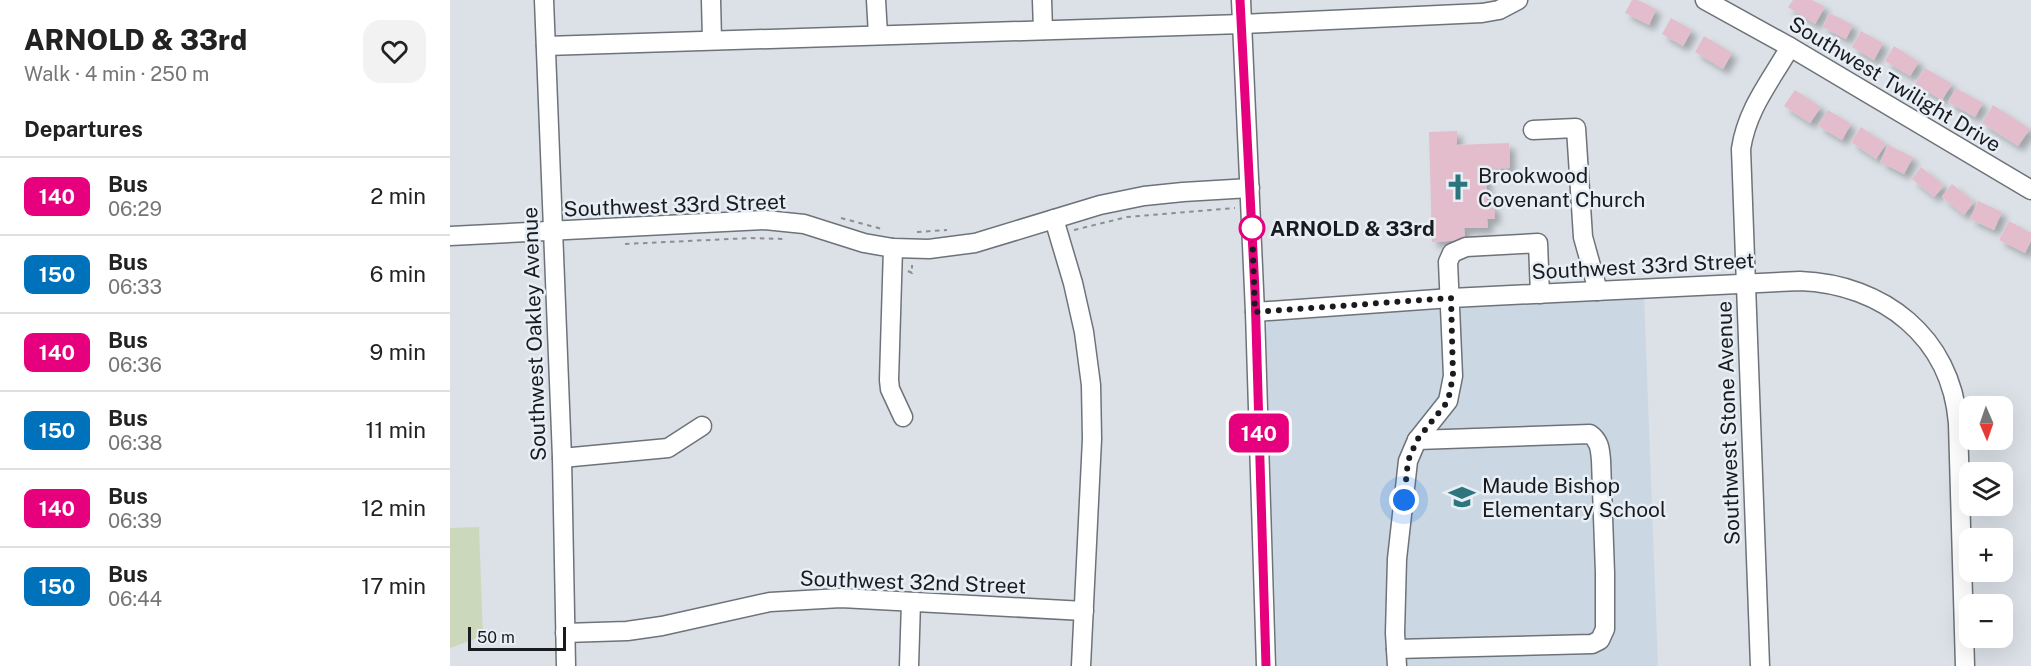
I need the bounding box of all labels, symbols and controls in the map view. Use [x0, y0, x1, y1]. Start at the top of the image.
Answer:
street label: Southwest Twilight Drive [1785, 11, 2005, 157]
button: heart [363, 20, 426, 83]
text: ARNOLD & 33rd [24, 23, 247, 56]
text: Walk · 4 min · 250 m [24, 62, 209, 86]
text: Departures [24, 116, 143, 142]
place label: Brookwood Covenant Church [1478, 163, 1645, 212]
text: Bus [108, 171, 148, 197]
church icon: Brookwood Covenant Church [1443, 172, 1473, 202]
text: 2 min [370, 183, 426, 209]
text: 140 [39, 184, 75, 209]
street label: Southwest 33rd Street [563, 189, 787, 221]
text: 06:29 [108, 197, 162, 221]
street label: Southwest Oakley Avenue [517, 207, 551, 461]
marker: ARNOLD & 33rd [1239, 215, 1265, 241]
place label: ARNOLD & 33rd [1270, 216, 1435, 241]
street label: Southwest 33rd Street [1531, 248, 1755, 284]
text: Bus [108, 249, 148, 275]
text: 6 min [370, 261, 426, 287]
text: 150 [39, 262, 75, 287]
text: 06:33 [108, 275, 162, 299]
street label: Southwest Stone Avenue [1711, 301, 1745, 545]
text: Bus [108, 327, 148, 353]
text: 9 min [370, 339, 426, 365]
text: 140 [39, 340, 75, 365]
text: 06:36 [108, 353, 162, 377]
north arrow [1959, 396, 2013, 450]
map controls [1959, 396, 2013, 648]
text: Bus [108, 405, 148, 431]
line badge: 140 [1224, 414, 1294, 452]
text: 11 min [365, 417, 426, 443]
text: 150 [39, 418, 75, 443]
text: 140 [1241, 421, 1277, 446]
text: 06:38 [108, 431, 163, 455]
button: layers [1959, 462, 2013, 516]
place label: Maude Bishop Elementary School [1482, 473, 1666, 522]
school or university icon: Maude Bishop Elementary School [1447, 482, 1477, 512]
text: Bus [108, 483, 148, 509]
your location [1389, 485, 1419, 515]
text: 12 min [361, 495, 426, 521]
text: 140 [39, 496, 75, 521]
text: 06:39 [108, 509, 162, 533]
button: + [1959, 528, 2013, 582]
text: Bus [108, 561, 148, 587]
street label: Southwest 32nd Street [799, 566, 1027, 598]
text: 17 min [361, 573, 426, 599]
text: 150 [39, 574, 75, 599]
text: 06:44 [108, 587, 162, 611]
button: − [1959, 594, 2013, 648]
scale bar [468, 624, 566, 652]
text: 50 m [477, 628, 515, 647]

